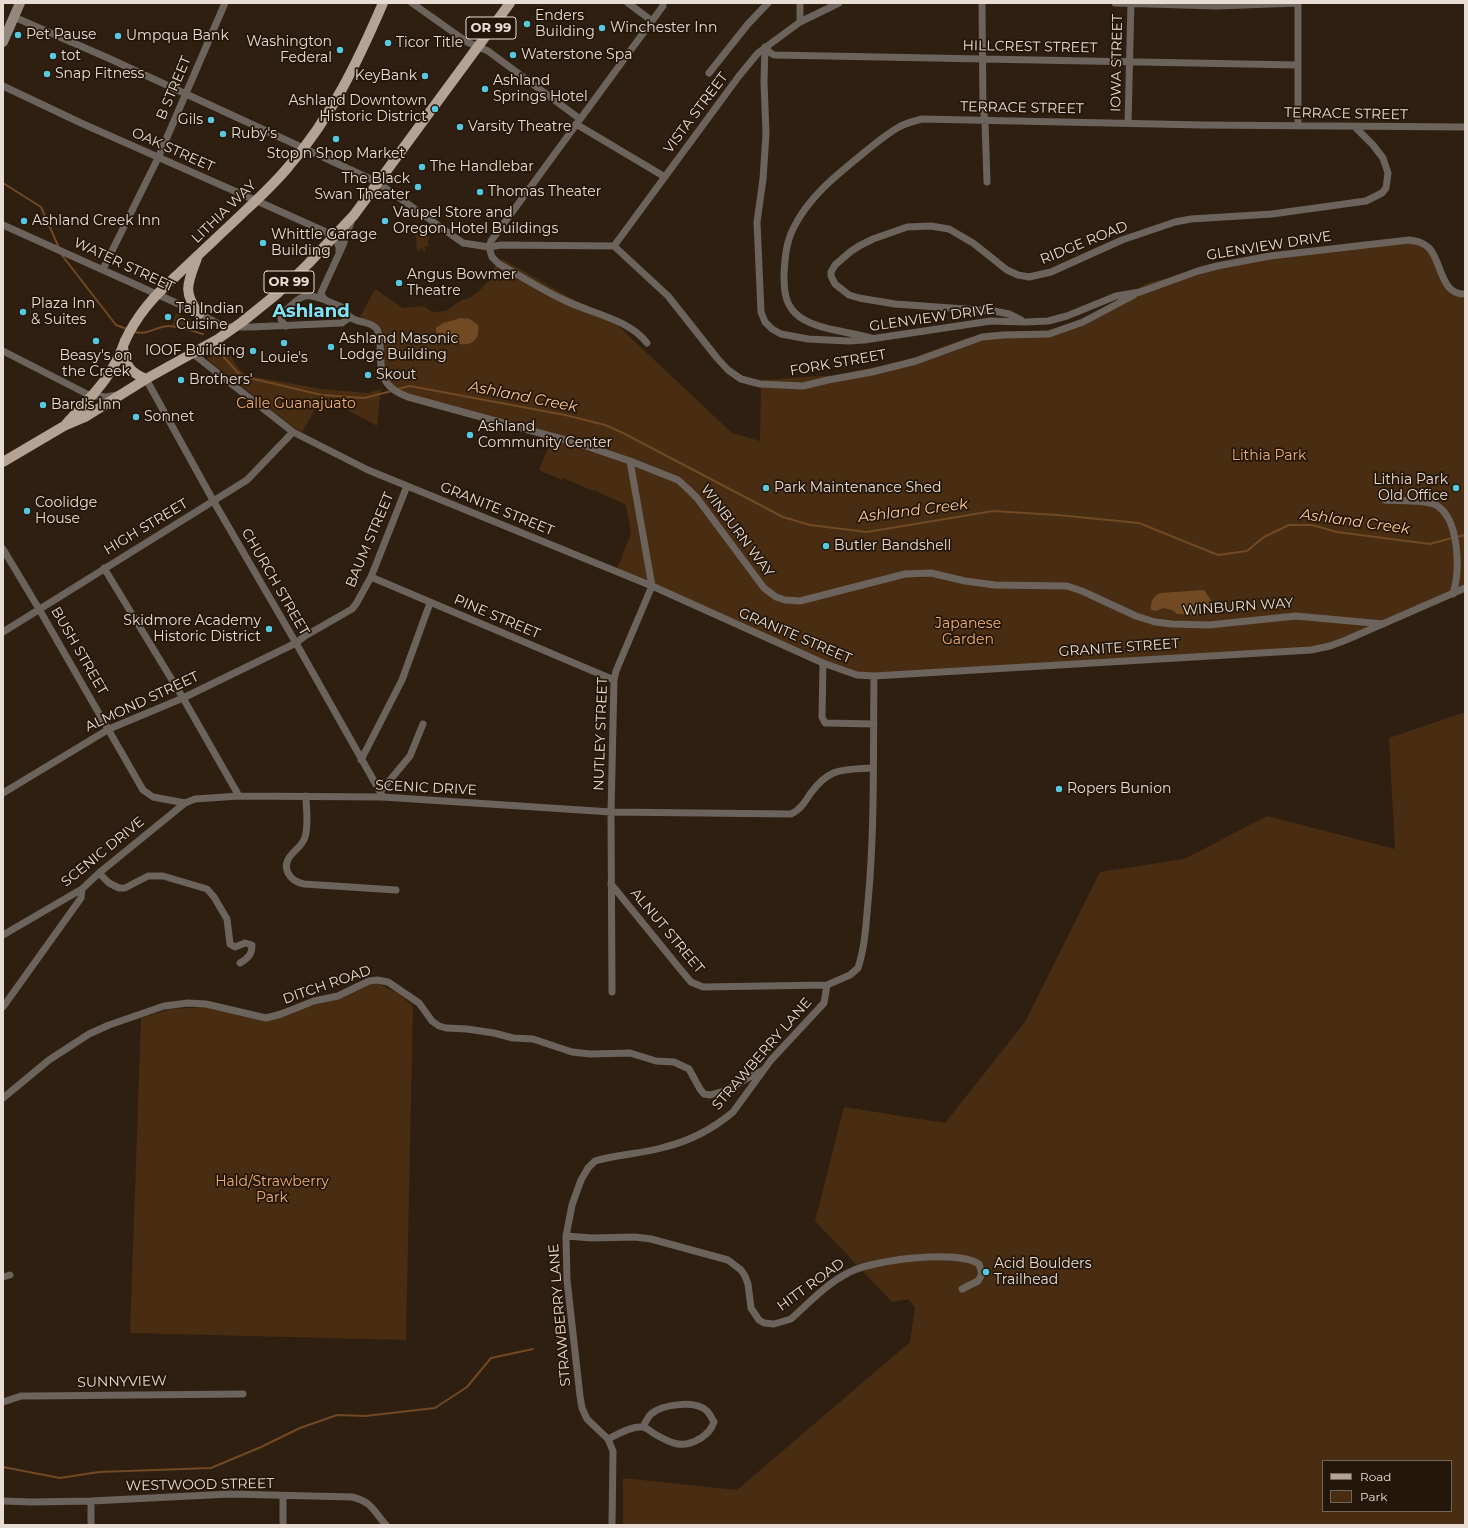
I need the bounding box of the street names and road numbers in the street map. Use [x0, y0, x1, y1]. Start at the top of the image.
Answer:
street label: IOWA STREET [1108, 14, 1126, 112]
road number: OR 99 [466, 17, 516, 39]
street label: HILLCREST STREET [962, 37, 1098, 57]
street label: B STREET [153, 54, 195, 122]
street label: VISTA STREET [660, 69, 732, 157]
street label: TERRACE STREET [960, 99, 1084, 117]
street label: TERRACE STREET [1284, 105, 1408, 123]
street label: OAK STREET [129, 124, 217, 176]
street label: LITHIA WAY [188, 177, 260, 247]
street label: RIDGE ROAD [1038, 218, 1130, 268]
street label: GLENVIEW DRIVE [1205, 228, 1333, 264]
street label: WATER STREET [71, 234, 177, 296]
road number: OR 99 [264, 271, 314, 293]
street label: GLENVIEW DRIVE [868, 301, 996, 335]
street label: FORK STREET [788, 346, 888, 380]
street label: GRANITE STREET [438, 479, 556, 539]
street label: WINBURN WAY [697, 482, 777, 580]
street label: BAUM STREET [342, 490, 398, 590]
street label: HIGH STREET [101, 495, 191, 559]
street label: CHURCH STREET [238, 525, 312, 639]
street label: PINE STREET [451, 591, 543, 643]
street label: WINBURN WAY [1182, 595, 1294, 619]
street label: BUSH STREET [47, 604, 111, 698]
street label: GRANITE STREET [736, 605, 854, 667]
street label: GRANITE STREET [1058, 635, 1180, 661]
street label: ALMOND STREET [83, 668, 201, 736]
street label: NUTLEY STREET [591, 677, 611, 791]
street label: SCENIC DRIVE [375, 777, 477, 799]
street label: SCENIC DRIVE [58, 813, 148, 891]
street label: ALNUT STREET [627, 885, 707, 977]
street label: DITCH ROAD [281, 962, 373, 1008]
street label: STRAWBERRY LANE [709, 994, 815, 1114]
street label: STRAWBERRY LANE [545, 1243, 575, 1387]
street label: HITT ROAD [774, 1255, 848, 1315]
street label: SUNNYVIEW [77, 1373, 167, 1391]
street label: WESTWOOD STREET [126, 1475, 274, 1495]

